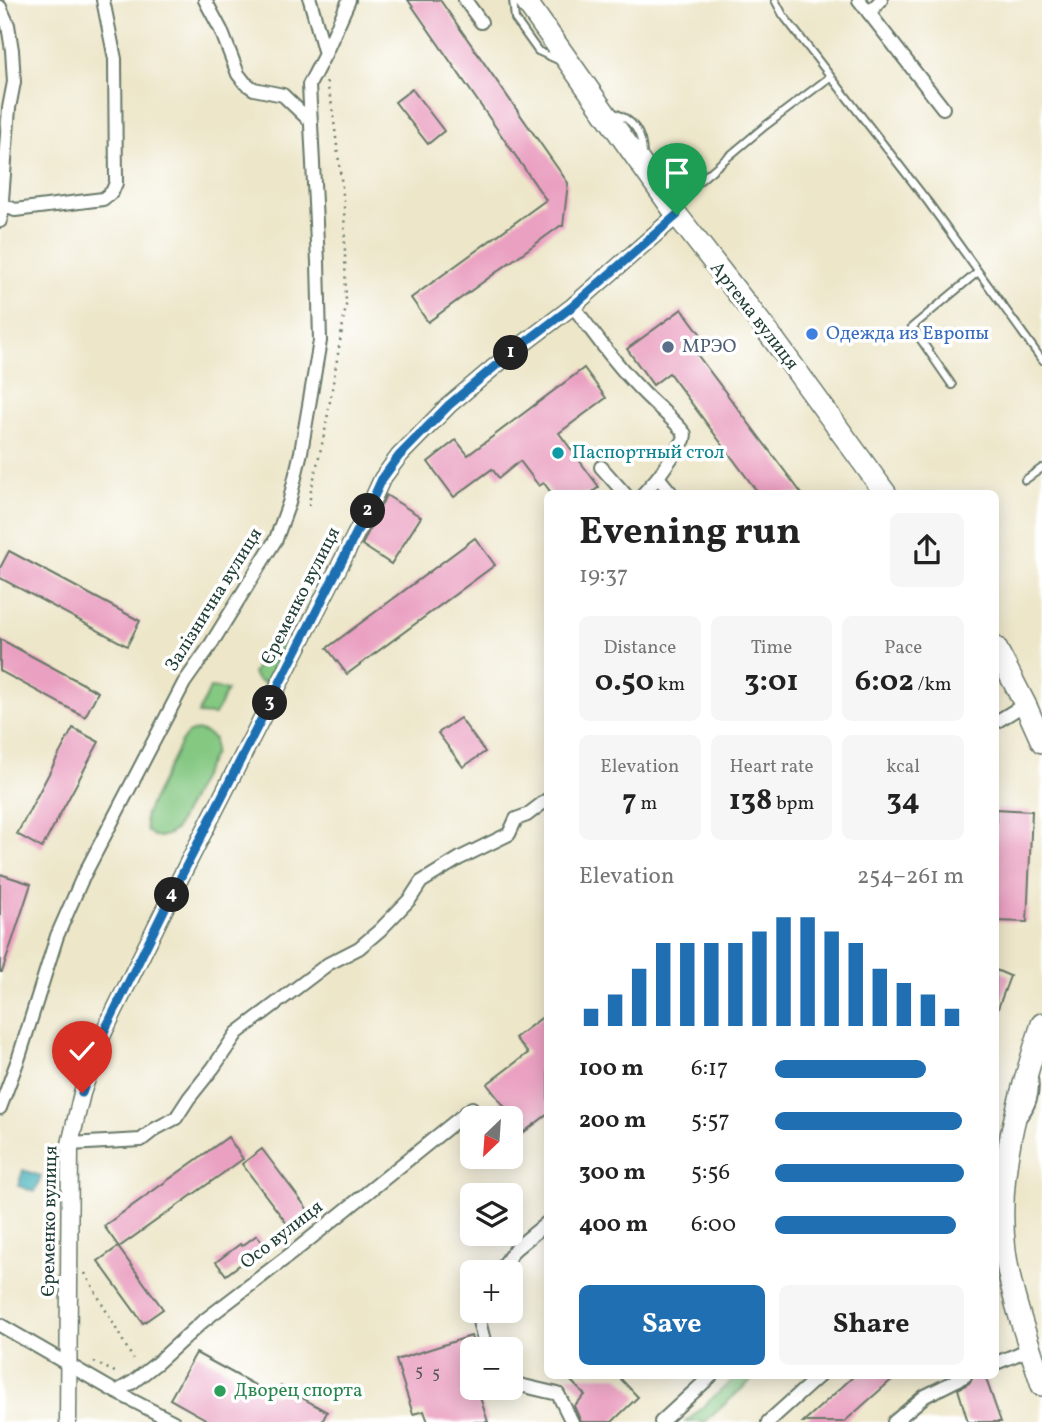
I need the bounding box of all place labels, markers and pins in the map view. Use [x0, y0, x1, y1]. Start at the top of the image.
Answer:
pin [647, 143, 707, 215]
place label: Одежда из Европы [826, 321, 989, 347]
marker: Одежда из Европы [804, 326, 820, 342]
place label: МРЭО [682, 334, 736, 360]
pin: 1 [494, 336, 528, 370]
marker: МРЭО [660, 339, 676, 355]
place label: Паспортный стол [572, 440, 724, 466]
marker: Паспортный стол [550, 445, 566, 461]
pin: 2 [350, 494, 386, 528]
pin: 3 [252, 686, 288, 720]
pin: 4 [154, 878, 190, 912]
pin [52, 1021, 112, 1093]
place label: Дворец спорта [234, 1378, 362, 1404]
marker: Дворец спорта [212, 1383, 228, 1399]

